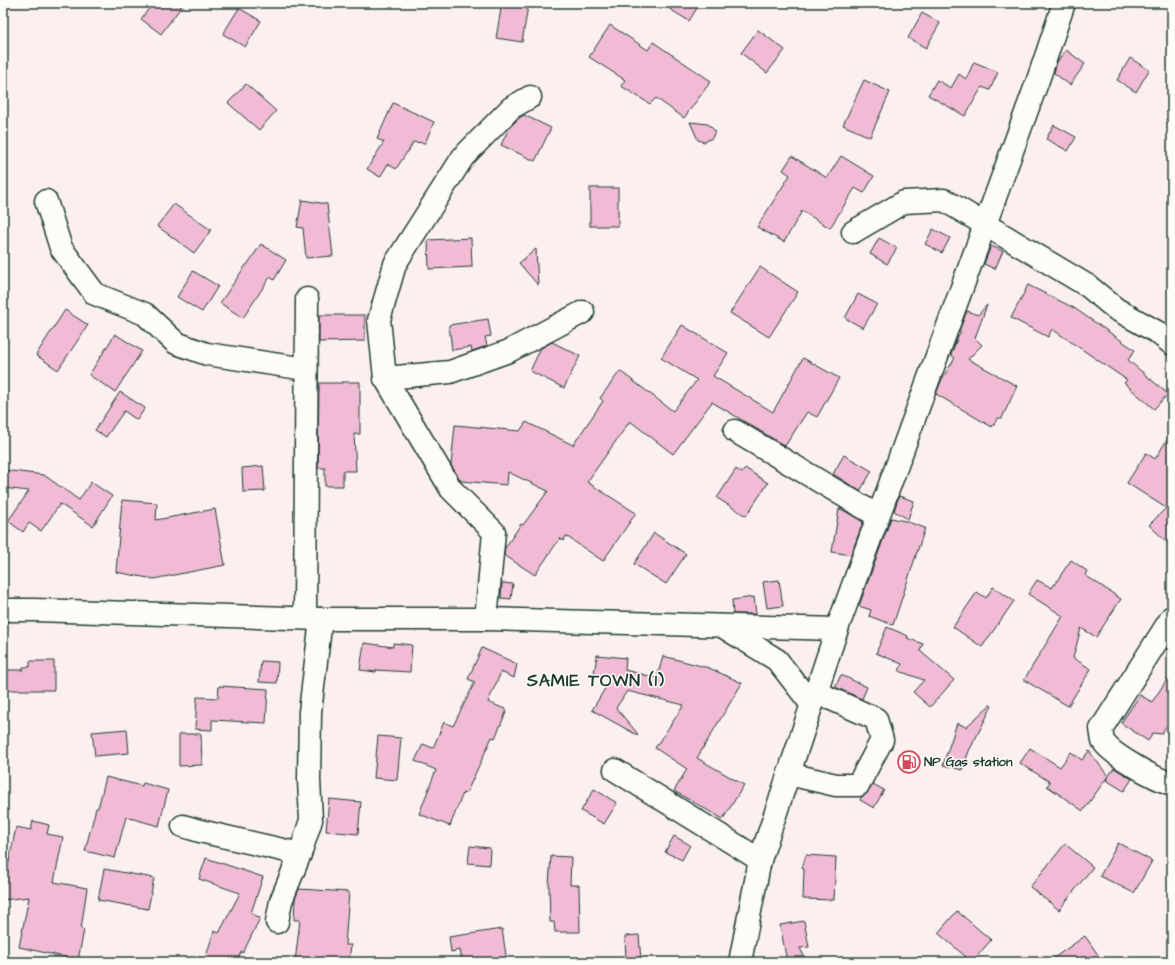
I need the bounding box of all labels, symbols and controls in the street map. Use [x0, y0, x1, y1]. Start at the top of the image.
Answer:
district label: SAMIE TOWN (1) [526, 669, 665, 693]
fuel station icon: NP Gas station [896, 749, 922, 775]
place label: NP Gas station [924, 753, 1013, 771]

